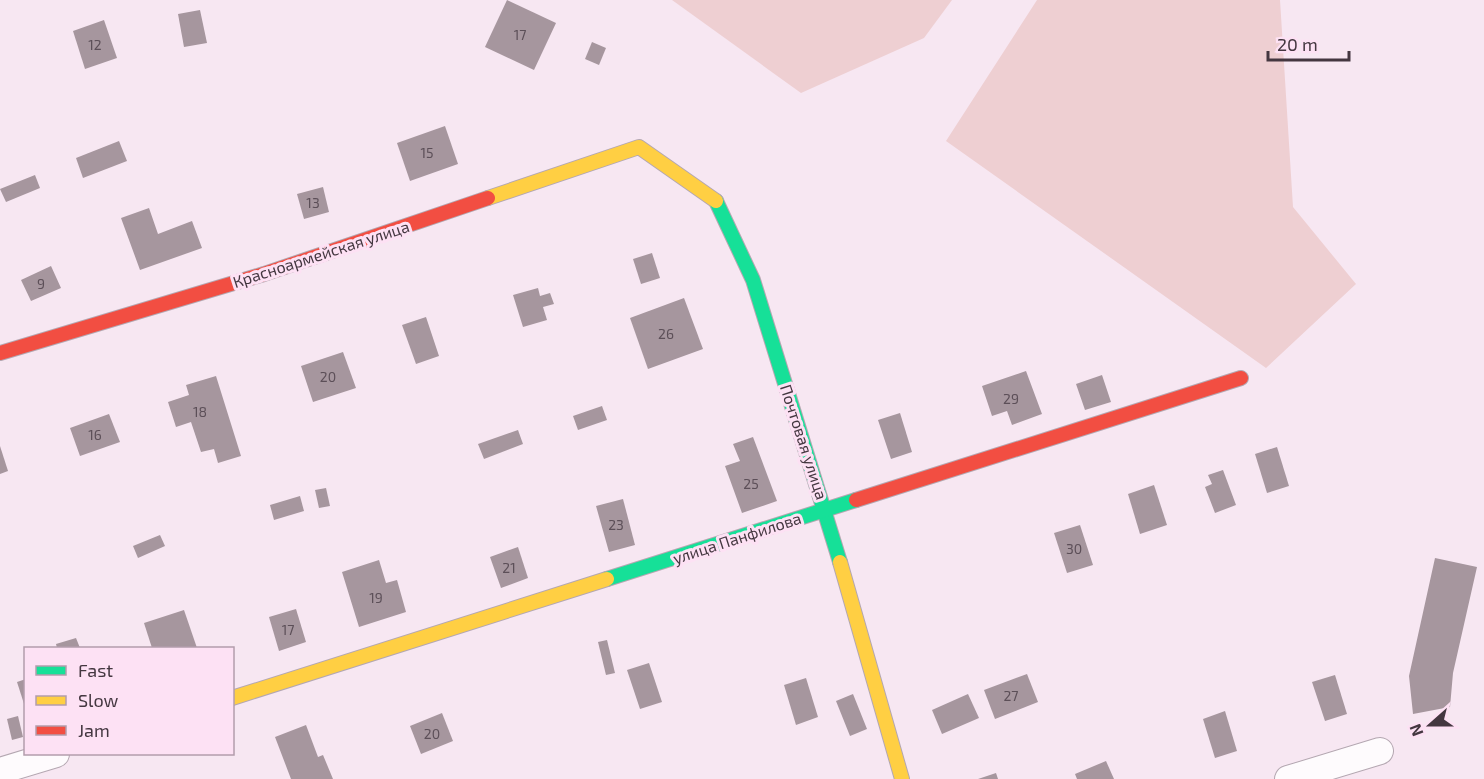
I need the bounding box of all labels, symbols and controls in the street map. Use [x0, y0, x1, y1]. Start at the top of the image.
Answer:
scale bar [1268, 24, 1349, 62]
house number: 17 [514, 26, 526, 43]
text: 20 m [1277, 33, 1318, 55]
house number: 12 [88, 36, 102, 53]
house number: 15 [420, 144, 434, 161]
house number: 13 [306, 194, 320, 211]
street label: Красноармейская улица [230, 216, 412, 292]
house number: 9 [37, 275, 45, 292]
house number: 26 [658, 325, 674, 342]
house number: 20 [320, 368, 336, 385]
street label: Почтовая улица [776, 382, 832, 502]
house number: 29 [1003, 390, 1019, 407]
house number: 18 [193, 403, 207, 420]
house number: 16 [88, 426, 102, 443]
house number: 25 [743, 475, 759, 492]
street label: улица Панфилова [670, 508, 804, 568]
house number: 23 [608, 516, 624, 533]
house number: 30 [1066, 540, 1082, 557]
house number: 21 [502, 559, 516, 576]
house number: 19 [369, 589, 383, 606]
house number: 17 [282, 621, 294, 638]
legend [24, 647, 234, 755]
text: Fast [78, 659, 113, 681]
house number: 27 [1003, 687, 1019, 704]
text: Slow [78, 689, 119, 711]
north arrow [1400, 695, 1460, 755]
text: Jam [78, 719, 110, 741]
text: N [1405, 722, 1426, 739]
house number: 20 [424, 725, 440, 742]

